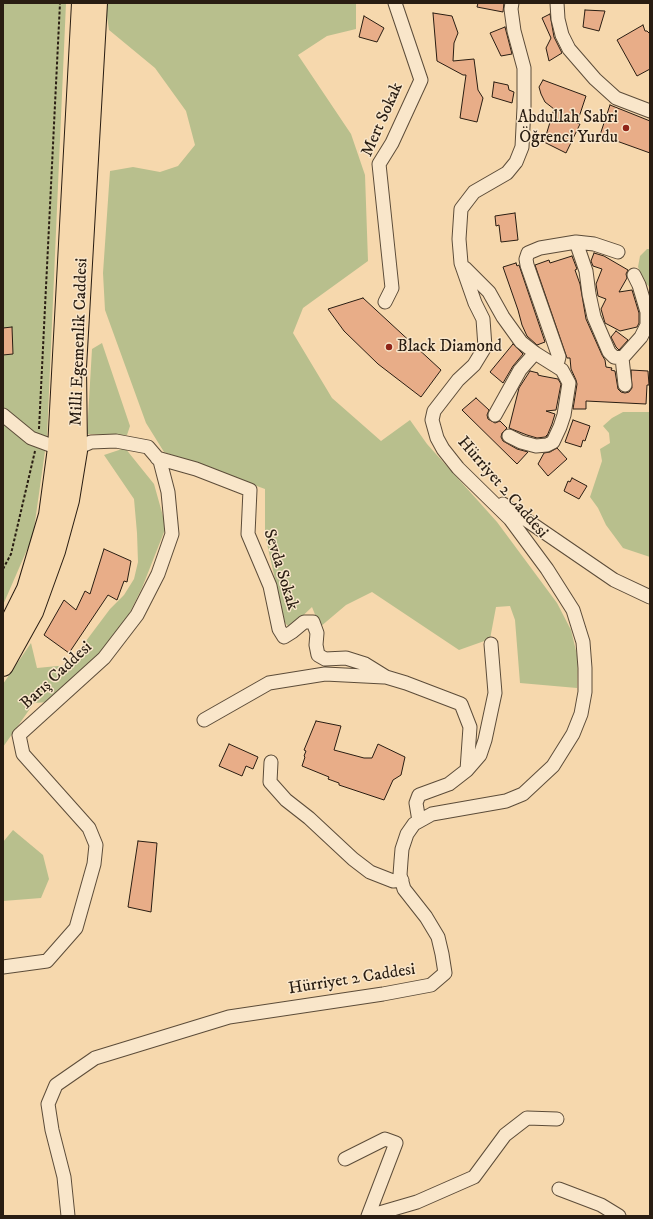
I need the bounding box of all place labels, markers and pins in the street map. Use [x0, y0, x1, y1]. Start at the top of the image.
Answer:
place label: Abdullah Sabri Öğrenci Yurdu [518, 108, 618, 148]
marker: Abdullah Sabri Öğrenci Yurdu [621, 123, 631, 133]
place label: Black Diamond [397, 337, 502, 357]
marker: Black Diamond [384, 342, 394, 352]

